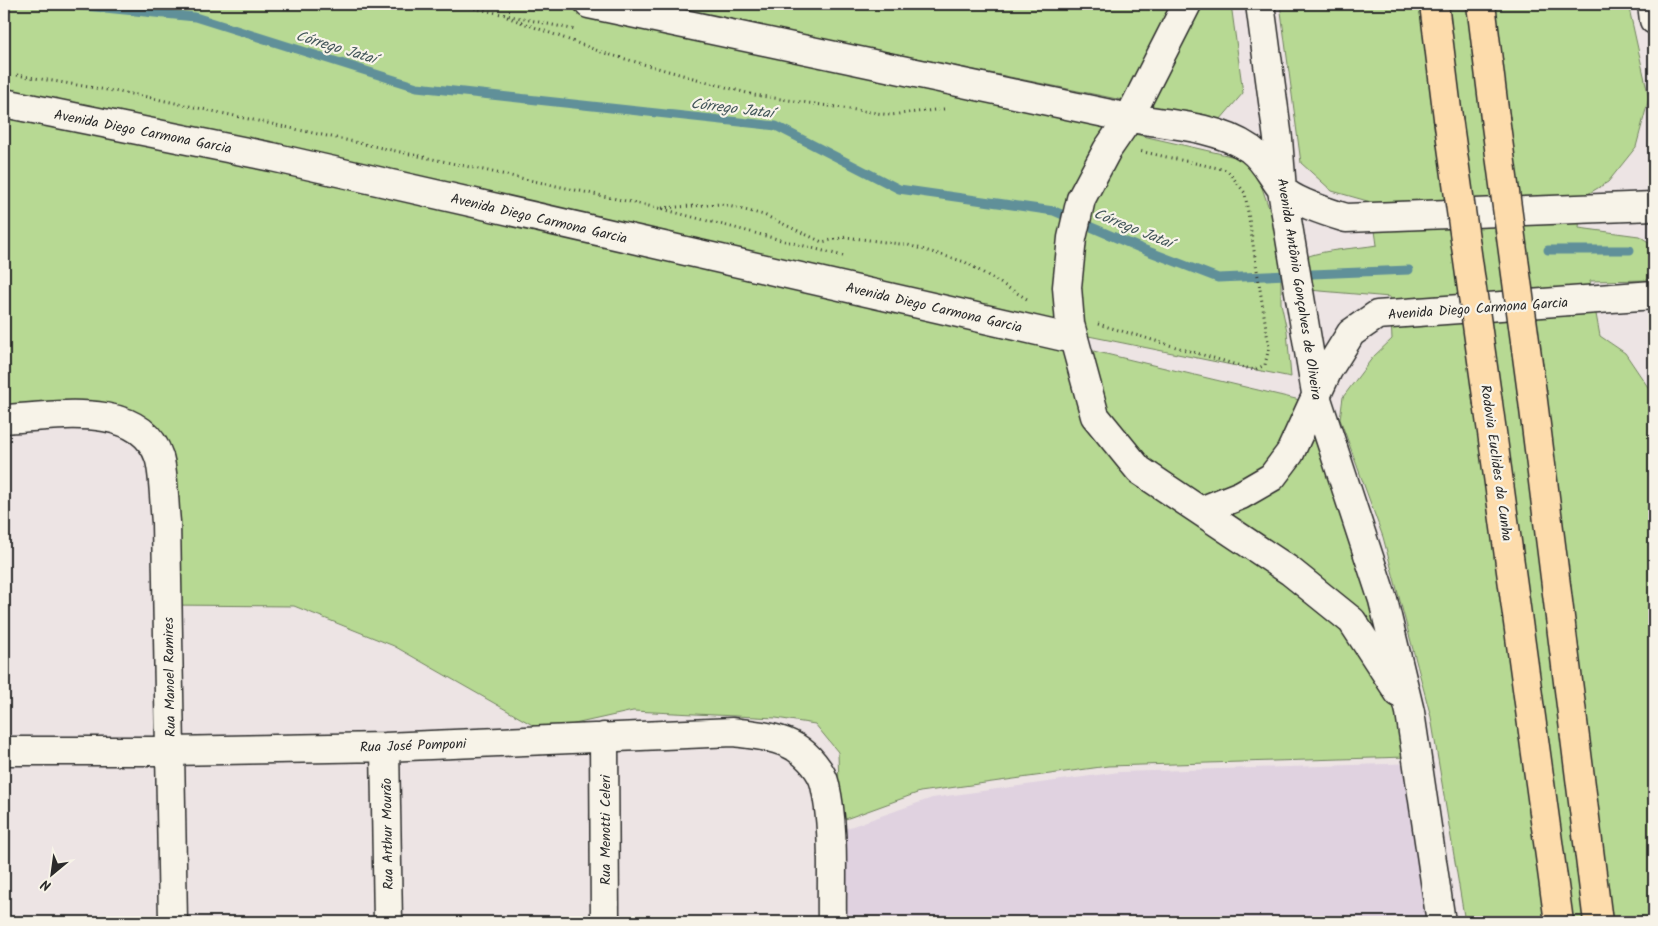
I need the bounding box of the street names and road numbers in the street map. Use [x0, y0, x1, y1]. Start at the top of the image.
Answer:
street label: Avenida Diego Carmona Garcia [52, 104, 234, 160]
street label: Avenida Antônio Gonçalves de Oliveira [1271, 177, 1327, 402]
street label: Avenida Diego Carmona Garcia [448, 188, 629, 250]
street label: Avenida Diego Carmona Garcia [843, 277, 1024, 339]
street label: Avenida Diego Carmona Garcia [1387, 292, 1569, 326]
street label: Rodovia Euclides da Cunha [1474, 383, 1518, 543]
street label: Rua Manoel Ramires [158, 617, 182, 737]
street label: Rua José Pomponi [359, 733, 467, 759]
street label: Rua Menotti Celeri [595, 774, 617, 885]
street label: Rua Arthur Mourão [376, 778, 400, 890]

